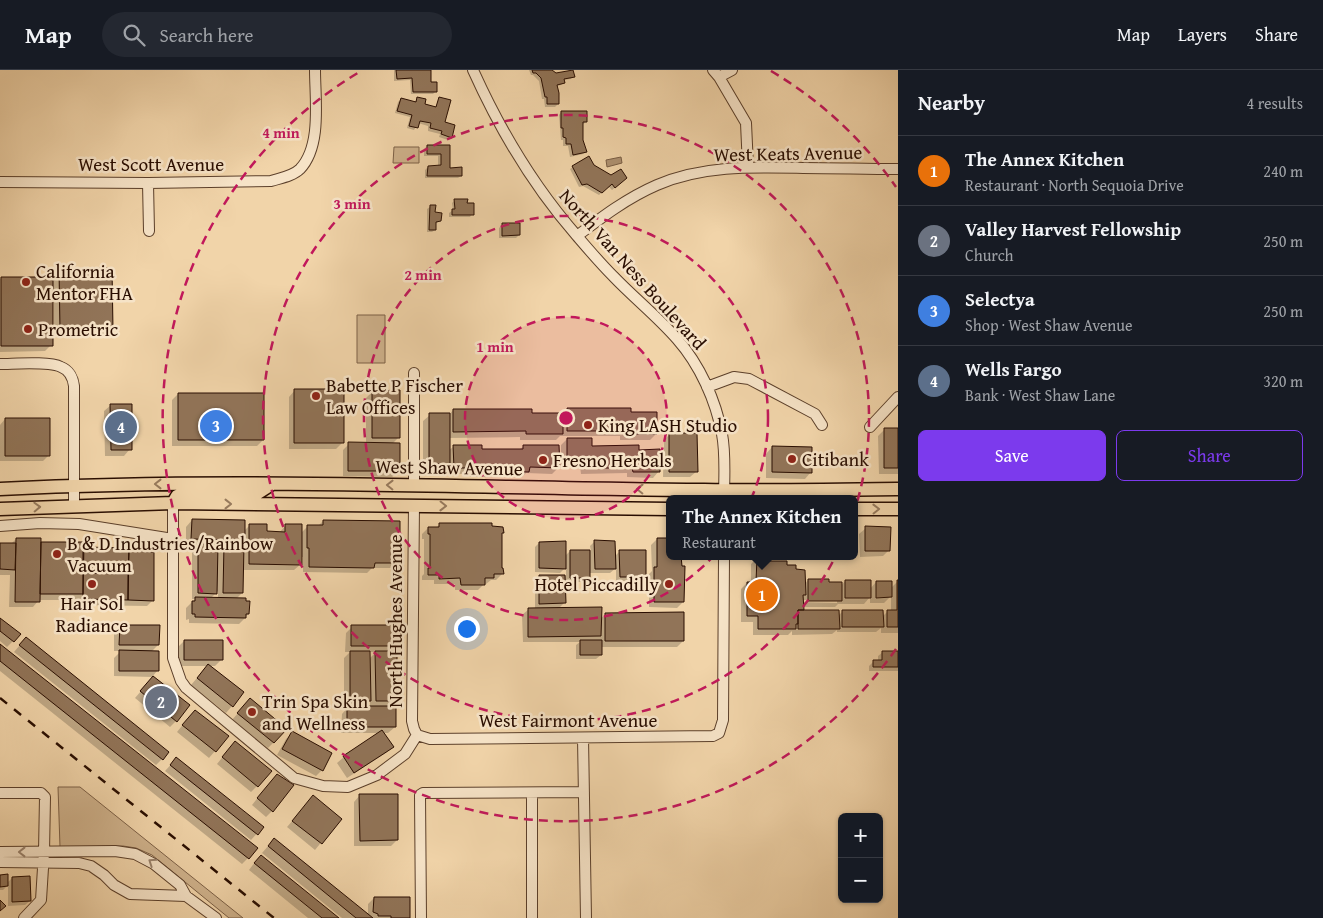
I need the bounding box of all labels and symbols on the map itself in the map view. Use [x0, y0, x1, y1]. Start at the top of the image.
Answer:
text: 4 min [262, 122, 300, 143]
street label: West Keats Avenue [713, 138, 863, 168]
street label: West Scott Avenue [78, 150, 224, 178]
street label: North Van Ness Boulevard [553, 182, 714, 356]
text: 3 min [333, 193, 371, 214]
place label: California Mentor FHA [36, 257, 133, 307]
text: 2 min [404, 264, 442, 285]
marker: California Mentor FHA [20, 276, 32, 288]
place label: Prometric [38, 315, 118, 343]
marker: Prometric [22, 323, 34, 335]
text: 1 min [476, 336, 514, 357]
place label: Babette P Fischer Law Offices [326, 371, 463, 421]
marker: Babette P Fischer Law Offices [310, 390, 322, 402]
pin: 3 [200, 407, 232, 445]
pin: 4 [105, 408, 137, 446]
centre of rings [557, 409, 575, 427]
place label: King LASH Studio [598, 411, 737, 439]
marker: King LASH Studio [582, 419, 594, 431]
place label: Citibank [802, 445, 869, 473]
place label: Fresno Herbals [553, 446, 672, 474]
street label: West Shaw Avenue [375, 452, 523, 482]
marker: Citibank [786, 453, 798, 465]
marker: Fresno Herbals [537, 454, 549, 466]
one-way arrow [154, 479, 162, 489]
one-way arrow [386, 480, 394, 491]
one-way arrow [636, 484, 644, 494]
one-way arrow [224, 498, 232, 509]
one-way arrow [439, 501, 447, 511]
one-way arrow [34, 502, 41, 512]
one-way arrow [873, 504, 881, 514]
place label: B & D Industries/Rainbow Vacuum [67, 529, 274, 579]
street label: North Hughes Avenue [381, 534, 409, 708]
marker: B & D Industries/Rainbow Vacuum [51, 548, 63, 560]
place label: Hotel Piccadilly [535, 570, 660, 598]
pin: 1 [746, 576, 778, 614]
marker: Hair Sol Radiance [86, 578, 98, 590]
marker: Hotel Piccadilly [663, 578, 675, 590]
place label: Hair Sol Radiance [56, 589, 128, 639]
your location [454, 616, 480, 642]
pin: 2 [145, 683, 177, 721]
place label: Trin Spa Skin and Wellness [262, 687, 369, 737]
marker: Trin Spa Skin and Wellness [246, 706, 258, 718]
street label: West Fairmont Avenue [479, 706, 657, 734]
one-way arrow [18, 847, 26, 857]
one-way arrow [148, 859, 157, 869]

